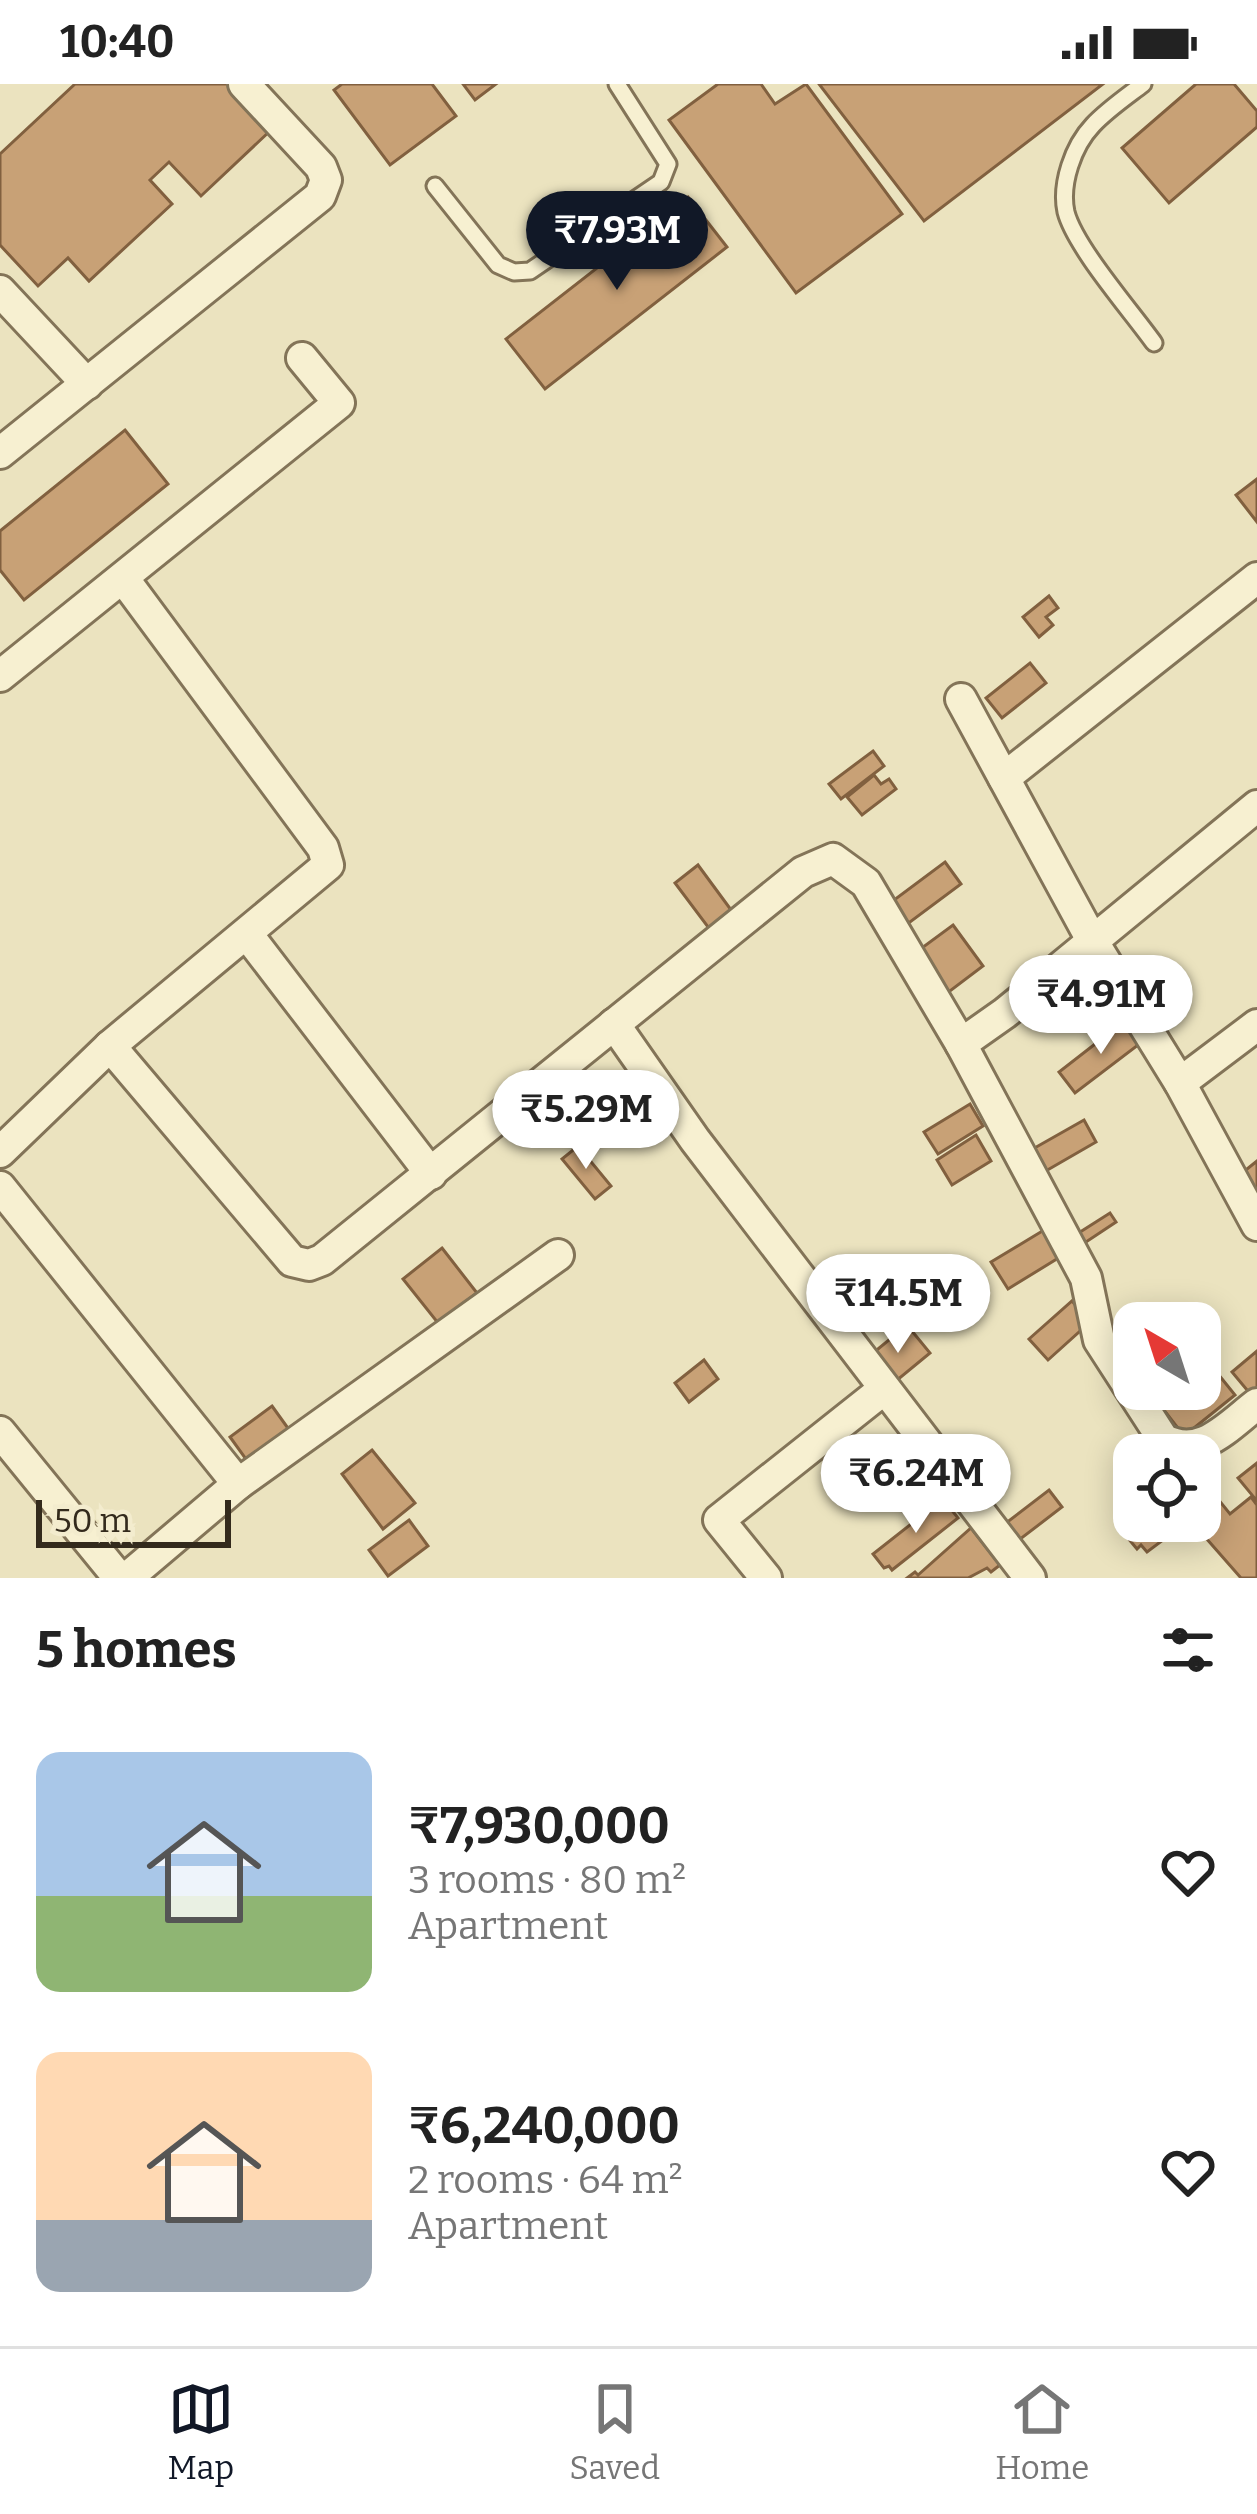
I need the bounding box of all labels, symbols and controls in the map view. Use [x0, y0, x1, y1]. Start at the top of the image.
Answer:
text: 10:40 [60, 15, 174, 69]
pin: ₹7.93M [519, 191, 715, 293]
text: ₹7.93M [553, 207, 681, 253]
pin: ₹4.91M [1003, 955, 1199, 1057]
text: ₹4.91M [1036, 971, 1166, 1017]
pin: ₹5.29M [488, 1070, 684, 1172]
text: ₹5.29M [519, 1086, 653, 1132]
pin: ₹14.5M [800, 1254, 996, 1356]
text: ₹14.5M [833, 1270, 963, 1316]
north arrow [1113, 1302, 1221, 1410]
map controls [1113, 1302, 1221, 1542]
pin: ₹6.24M [818, 1434, 1014, 1536]
button: locate [1113, 1434, 1221, 1542]
text: ₹6.24M [848, 1450, 984, 1496]
scale bar [36, 1494, 231, 1547]
text: 50 m [54, 1501, 131, 1541]
icon: filters [1155, 1617, 1221, 1683]
text: 5 homes [36, 1619, 237, 1681]
text: ₹7,930,000 [408, 1795, 670, 1857]
icon: home [132, 1800, 276, 1944]
icon: heart [1155, 1839, 1221, 1905]
text: 3 rooms · 80 m² [408, 1857, 686, 1903]
text: Apartment [408, 1903, 608, 1949]
text: ₹6,240,000 [408, 2095, 680, 2157]
icon: home [132, 2100, 276, 2244]
icon: heart [1155, 2139, 1221, 2205]
text: 2 rooms · 64 m² [408, 2157, 683, 2203]
text: Apartment [408, 2203, 608, 2249]
tab: Map [168, 2376, 234, 2488]
tab: Saved [569, 2376, 660, 2488]
tab: Home [995, 2376, 1089, 2488]

